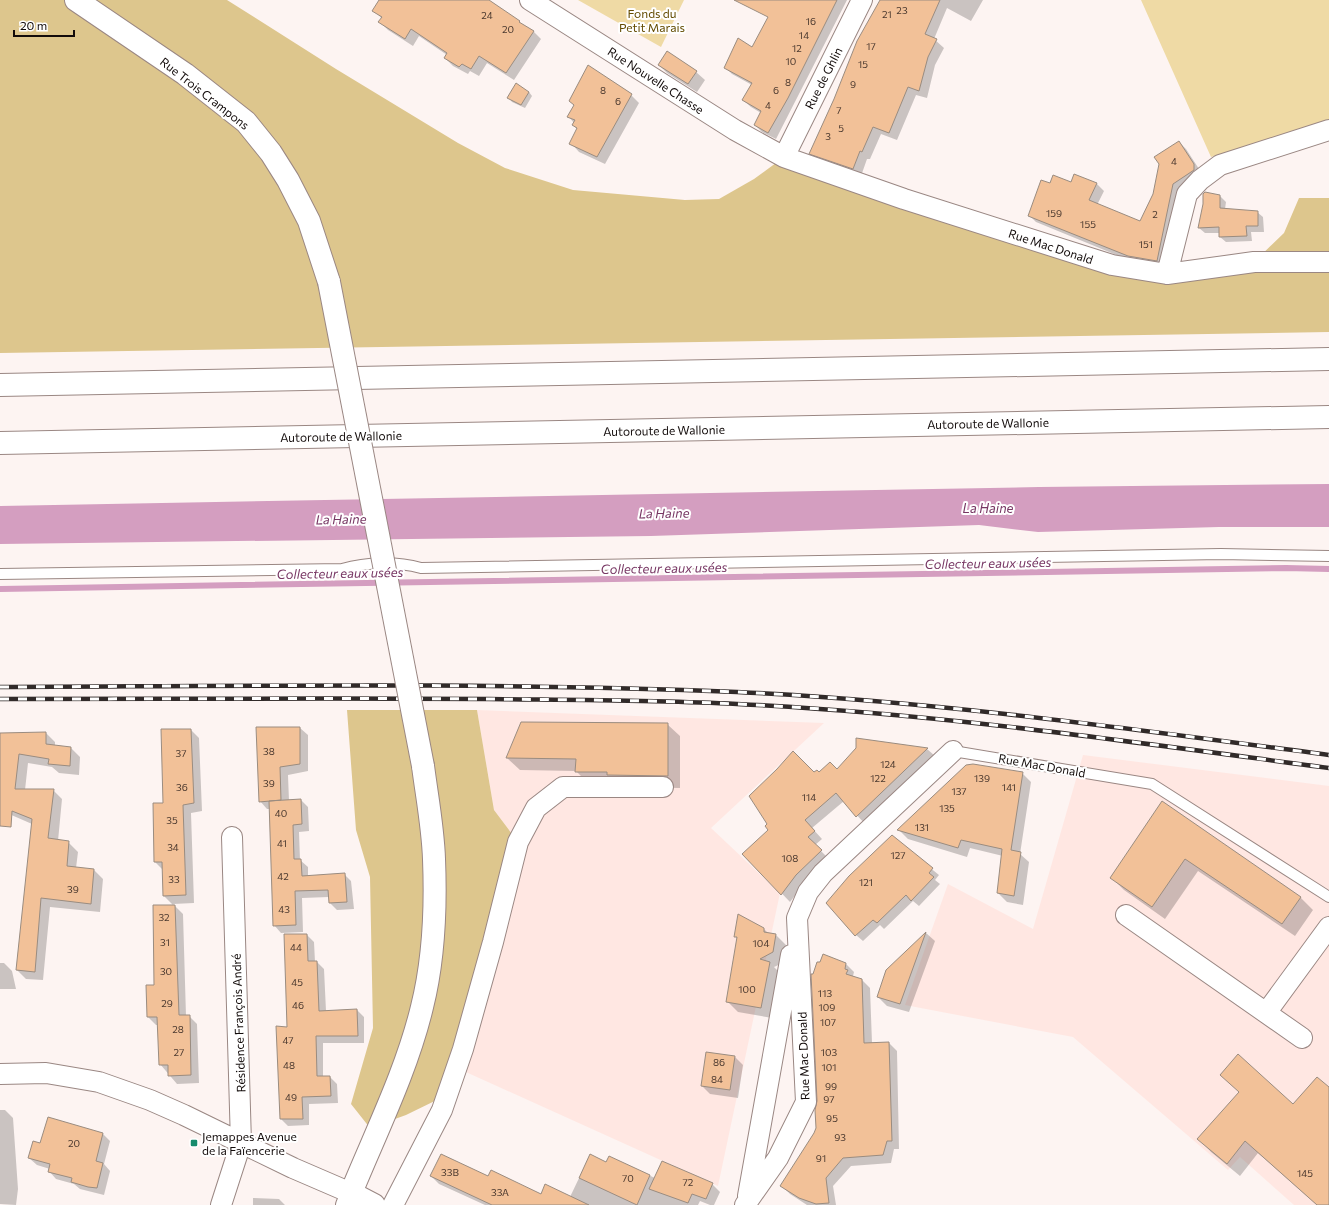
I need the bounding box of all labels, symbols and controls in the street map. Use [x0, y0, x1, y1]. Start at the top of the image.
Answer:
house number: 23 [896, 4, 908, 16]
park label: Fonds du Petit Marais [619, 6, 685, 34]
house number: 21 [882, 8, 892, 20]
house number: 24 [481, 9, 493, 21]
scale bar [14, 12, 74, 38]
house number: 16 [806, 15, 816, 27]
text: 20 m [20, 18, 47, 32]
house number: 20 [502, 23, 514, 35]
house number: 14 [799, 29, 809, 41]
house number: 17 [866, 40, 876, 52]
house number: 12 [792, 42, 802, 54]
street label: Rue Nouvelle Chasse [605, 44, 707, 116]
street label: Rue de Ghlin [801, 45, 845, 111]
street label: Rue Trois Crampons [158, 54, 252, 132]
house number: 10 [786, 55, 796, 67]
house number: 15 [858, 58, 868, 70]
house number: 8 [785, 76, 791, 88]
house number: 9 [850, 78, 856, 90]
house number: 8 [600, 84, 606, 96]
house number: 6 [773, 84, 779, 96]
house number: 6 [615, 95, 621, 107]
house number: 4 [765, 99, 771, 111]
house number: 7 [836, 104, 842, 116]
house number: 5 [838, 122, 844, 134]
house number: 3 [825, 130, 831, 142]
house number: 4 [1171, 155, 1177, 167]
house number: 159 [1046, 207, 1062, 219]
house number: 2 [1152, 208, 1158, 220]
house number: 155 [1080, 218, 1096, 230]
street label: Rue Mac Donald [1007, 226, 1095, 266]
house number: 151 [1139, 238, 1153, 250]
street label: Autoroute de Wallonie [927, 415, 1049, 431]
street label: Autoroute de Wallonie [603, 422, 725, 438]
street label: Autoroute de Wallonie [280, 428, 402, 444]
water label: La Haine [963, 500, 1014, 516]
water label: La Haine [638, 505, 690, 521]
water label: La Haine [315, 511, 367, 527]
water label: Collecteur eaux usées [925, 554, 1052, 572]
water label: Collecteur eaux usées [601, 559, 728, 577]
water label: Collecteur eaux usées [277, 564, 404, 582]
house number: 38 [263, 745, 275, 757]
house number: 37 [176, 747, 186, 759]
street label: Rue Mac Donald [997, 750, 1087, 780]
house number: 124 [880, 758, 896, 770]
house number: 122 [870, 772, 886, 784]
house number: 139 [974, 772, 990, 784]
house number: 39 [263, 777, 275, 789]
house number: 36 [176, 781, 188, 793]
house number: 141 [1002, 781, 1016, 793]
house number: 137 [951, 785, 967, 797]
house number: 114 [802, 791, 816, 803]
house number: 135 [939, 802, 955, 814]
house number: 40 [275, 807, 287, 819]
house number: 35 [166, 814, 178, 826]
house number: 131 [915, 821, 929, 833]
house number: 41 [277, 837, 287, 849]
house number: 34 [167, 841, 179, 853]
house number: 127 [890, 849, 906, 861]
house number: 108 [782, 852, 798, 864]
house number: 42 [277, 870, 289, 882]
house number: 33 [168, 873, 180, 885]
house number: 121 [859, 876, 873, 888]
house number: 39 [67, 883, 79, 895]
house number: 43 [278, 903, 290, 915]
house number: 32 [158, 911, 170, 923]
house number: 31 [160, 936, 170, 948]
house number: 104 [753, 937, 769, 949]
house number: 44 [290, 941, 302, 953]
street label: Résidence François André [229, 953, 247, 1093]
house number: 30 [160, 965, 172, 977]
house number: 45 [291, 976, 303, 988]
house number: 100 [738, 983, 756, 995]
house number: 113 [818, 987, 832, 999]
house number: 29 [161, 997, 173, 1009]
house number: 46 [292, 999, 304, 1011]
house number: 109 [819, 1001, 835, 1013]
street label: Rue Mac Donald [794, 1012, 812, 1100]
house number: 107 [820, 1016, 836, 1028]
house number: 28 [172, 1023, 184, 1035]
house number: 47 [282, 1034, 294, 1046]
house number: 27 [174, 1046, 184, 1058]
house number: 103 [821, 1046, 838, 1058]
house number: 86 [713, 1056, 725, 1068]
house number: 48 [283, 1059, 295, 1071]
house number: 101 [821, 1061, 837, 1073]
house number: 84 [711, 1073, 723, 1085]
house number: 99 [825, 1080, 837, 1092]
house number: 49 [285, 1091, 297, 1103]
house number: 97 [823, 1093, 835, 1105]
house number: 95 [826, 1112, 838, 1124]
place label: Jemappes Avenue de la Faïencerie [202, 1129, 297, 1157]
house number: 93 [834, 1131, 846, 1143]
house number: 20 [68, 1137, 80, 1149]
marker: Jemappes Avenue de la Faïencerie [189, 1138, 199, 1148]
house number: 91 [816, 1152, 826, 1164]
house number: 33B [441, 1166, 459, 1178]
house number: 145 [1297, 1167, 1313, 1179]
house number: 70 [622, 1172, 634, 1184]
house number: 72 [683, 1176, 694, 1188]
house number: 33A [491, 1186, 509, 1198]

